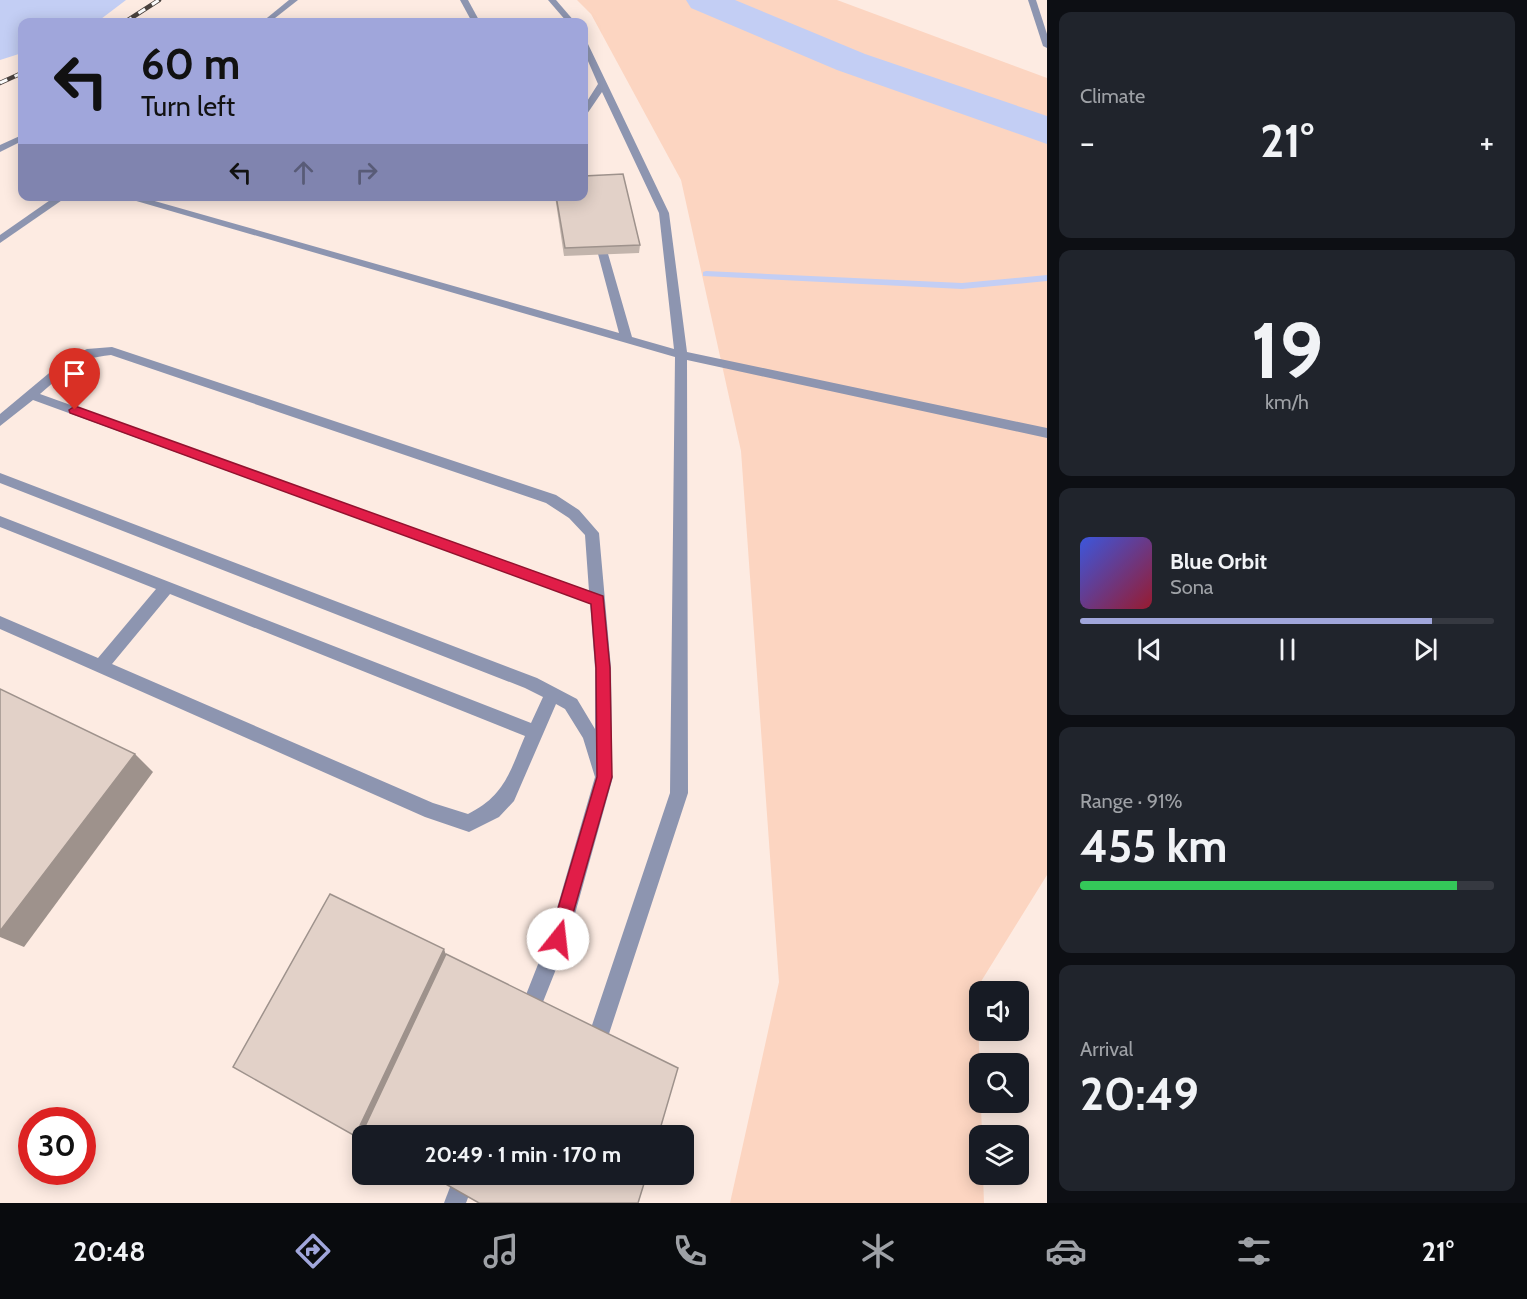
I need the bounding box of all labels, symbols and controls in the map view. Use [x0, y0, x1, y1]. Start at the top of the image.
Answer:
text: 60 m [141, 38, 240, 90]
icon: left [42, 42, 120, 120]
text: Climate [1080, 84, 1145, 108]
text: Turn left [141, 90, 235, 123]
text: 21° [1260, 114, 1314, 168]
text: − [1080, 122, 1095, 162]
text: + [1479, 122, 1494, 162]
icon: left [224, 156, 257, 189]
icon: ahead [287, 156, 320, 189]
icon: right [350, 156, 383, 189]
text: 19 [1251, 303, 1323, 398]
pin [49, 348, 100, 410]
icon: arrive [58, 357, 91, 390]
text: km/h [1265, 390, 1309, 414]
text: Blue Orbit [1170, 548, 1267, 575]
text: Sona [1170, 575, 1213, 599]
icon: previous [1133, 633, 1166, 666]
icon: pause [1271, 633, 1304, 666]
icon: next [1409, 633, 1442, 666]
text: Range · 91% [1080, 789, 1183, 813]
text: 455 km [1080, 819, 1227, 873]
position arrow [526, 907, 590, 971]
map controls [969, 981, 1029, 1185]
button: sound [969, 981, 1029, 1041]
text: Arrival [1080, 1037, 1133, 1061]
button: search [969, 1053, 1029, 1113]
text: 20:49 [1080, 1067, 1199, 1121]
speed limit sign: 30 [18, 1107, 96, 1185]
button: layers [969, 1125, 1029, 1185]
text: 20:49 · 1 min · 170 m [425, 1141, 621, 1168]
icon: directions [292, 1230, 334, 1272]
icon: music [480, 1230, 522, 1272]
icon: phone [669, 1230, 711, 1272]
icon: climate [857, 1230, 899, 1272]
icon: car [1045, 1230, 1087, 1272]
icon: filters [1233, 1230, 1275, 1272]
text: 20:48 [73, 1235, 146, 1268]
text: 21° [1422, 1235, 1454, 1268]

